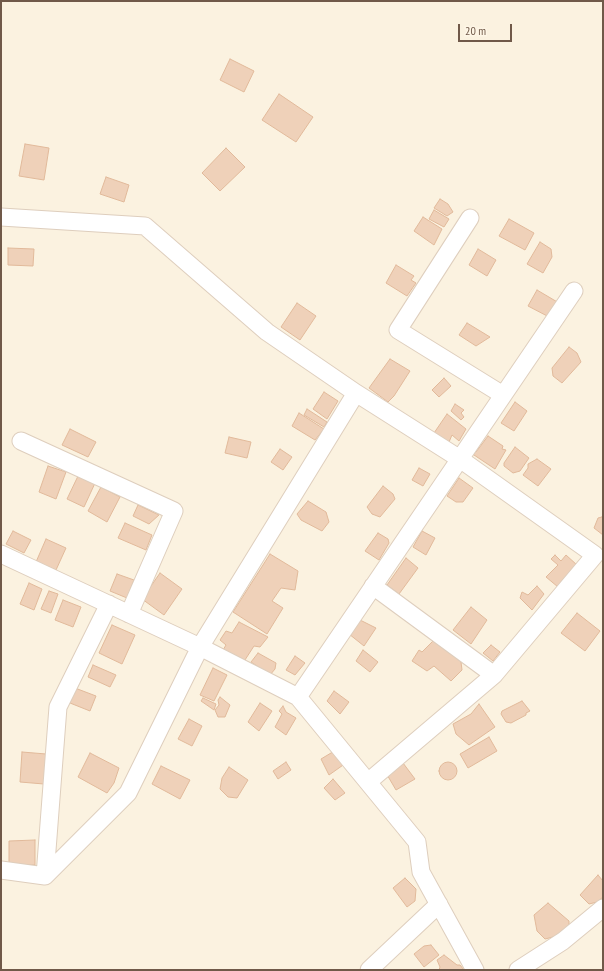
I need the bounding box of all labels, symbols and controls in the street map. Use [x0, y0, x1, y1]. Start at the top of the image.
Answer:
scale bar [460, 16, 514, 42]
text: 20 m [465, 23, 486, 38]

